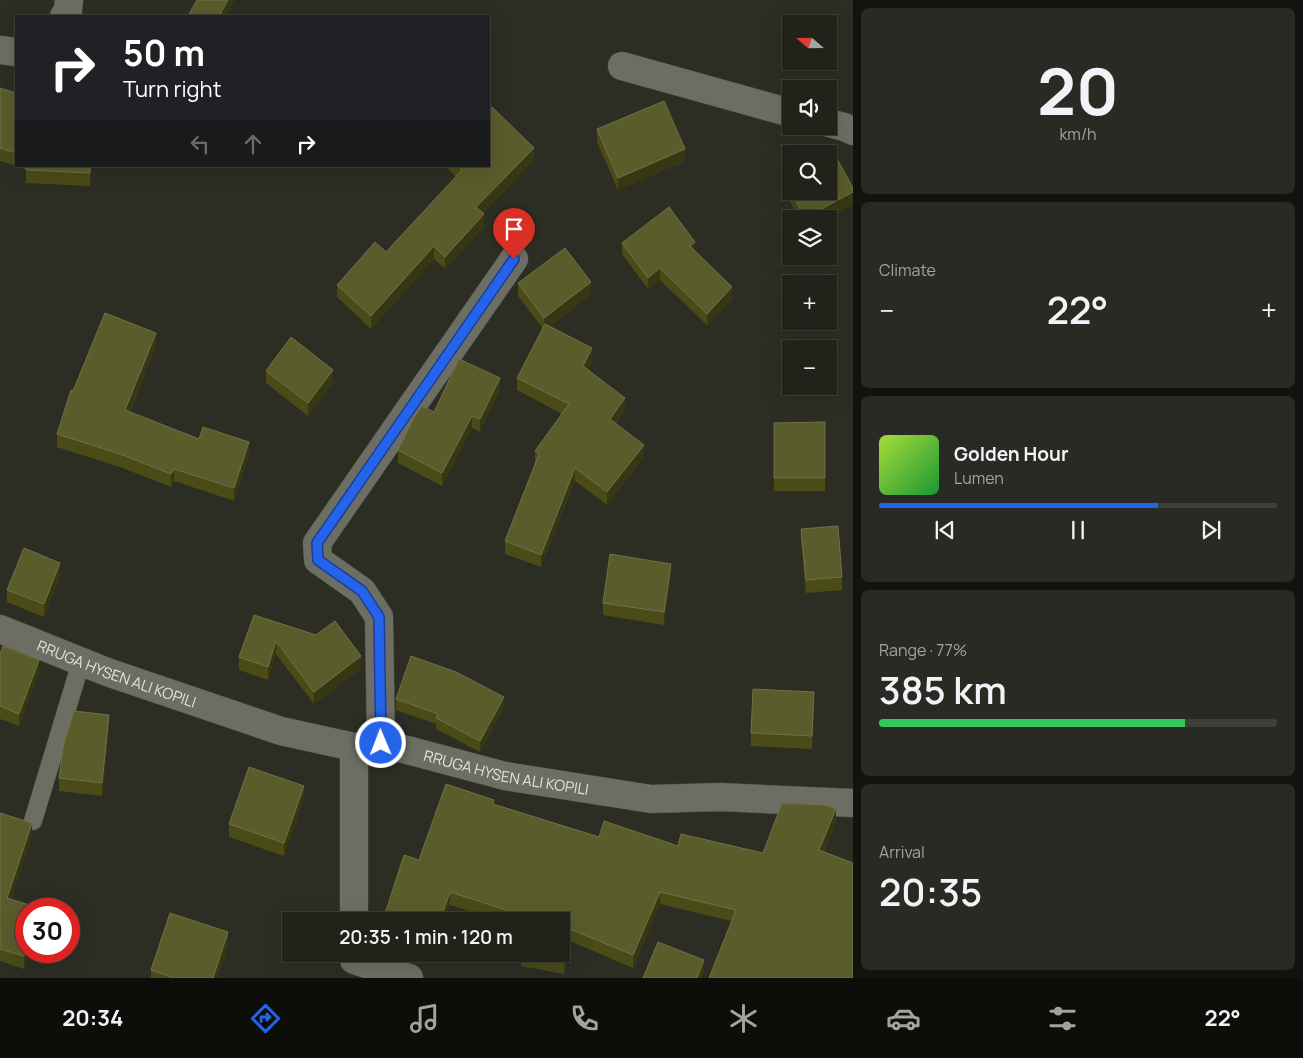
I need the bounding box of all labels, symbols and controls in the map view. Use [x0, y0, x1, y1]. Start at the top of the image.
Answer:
north arrow [782, 15, 838, 70]
map controls [782, 15, 837, 395]
text: 50 m [123, 29, 205, 77]
icon: right [40, 35, 105, 100]
text: 20 [1037, 46, 1119, 135]
text: Turn right [123, 74, 221, 104]
button: sound [782, 80, 837, 135]
text: km/h [1059, 123, 1097, 145]
icon: left [186, 130, 214, 158]
icon: ahead [239, 130, 267, 158]
icon: right [292, 130, 320, 158]
button: search [782, 145, 837, 200]
pin [493, 208, 535, 259]
button: layers [782, 210, 837, 265]
icon: arrive [500, 215, 528, 243]
text: Climate [879, 259, 936, 281]
button: + [782, 275, 837, 330]
text: 22° [1047, 283, 1108, 335]
text: − [879, 291, 894, 329]
text: + [1261, 291, 1277, 329]
button: − [782, 340, 837, 395]
text: Golden Hour [954, 441, 1068, 467]
text: Lumen [954, 467, 1004, 489]
icon: previous [931, 516, 959, 544]
icon: pause [1064, 516, 1092, 544]
icon: next [1197, 516, 1225, 544]
street label: RRUGA HYSEN ALI KOPILI [34, 634, 199, 712]
text: Range · 77% [879, 639, 967, 661]
text: 385 km [879, 663, 1007, 715]
position arrow [354, 716, 406, 768]
street label: RRUGA HYSEN ALI KOPILI [422, 744, 590, 800]
text: Arrival [879, 841, 925, 863]
text: 20:35 [879, 865, 982, 917]
speed limit sign: 30 [15, 898, 80, 963]
text: 20:35 · 1 min · 120 m [339, 924, 513, 950]
icon: directions [248, 1001, 283, 1036]
icon: music [407, 1001, 442, 1036]
icon: phone [567, 1001, 602, 1036]
icon: climate [726, 1001, 761, 1036]
icon: car [886, 1001, 921, 1036]
icon: filters [1045, 1001, 1080, 1036]
text: 20:34 [62, 1003, 124, 1033]
text: 22° [1205, 1003, 1241, 1033]

